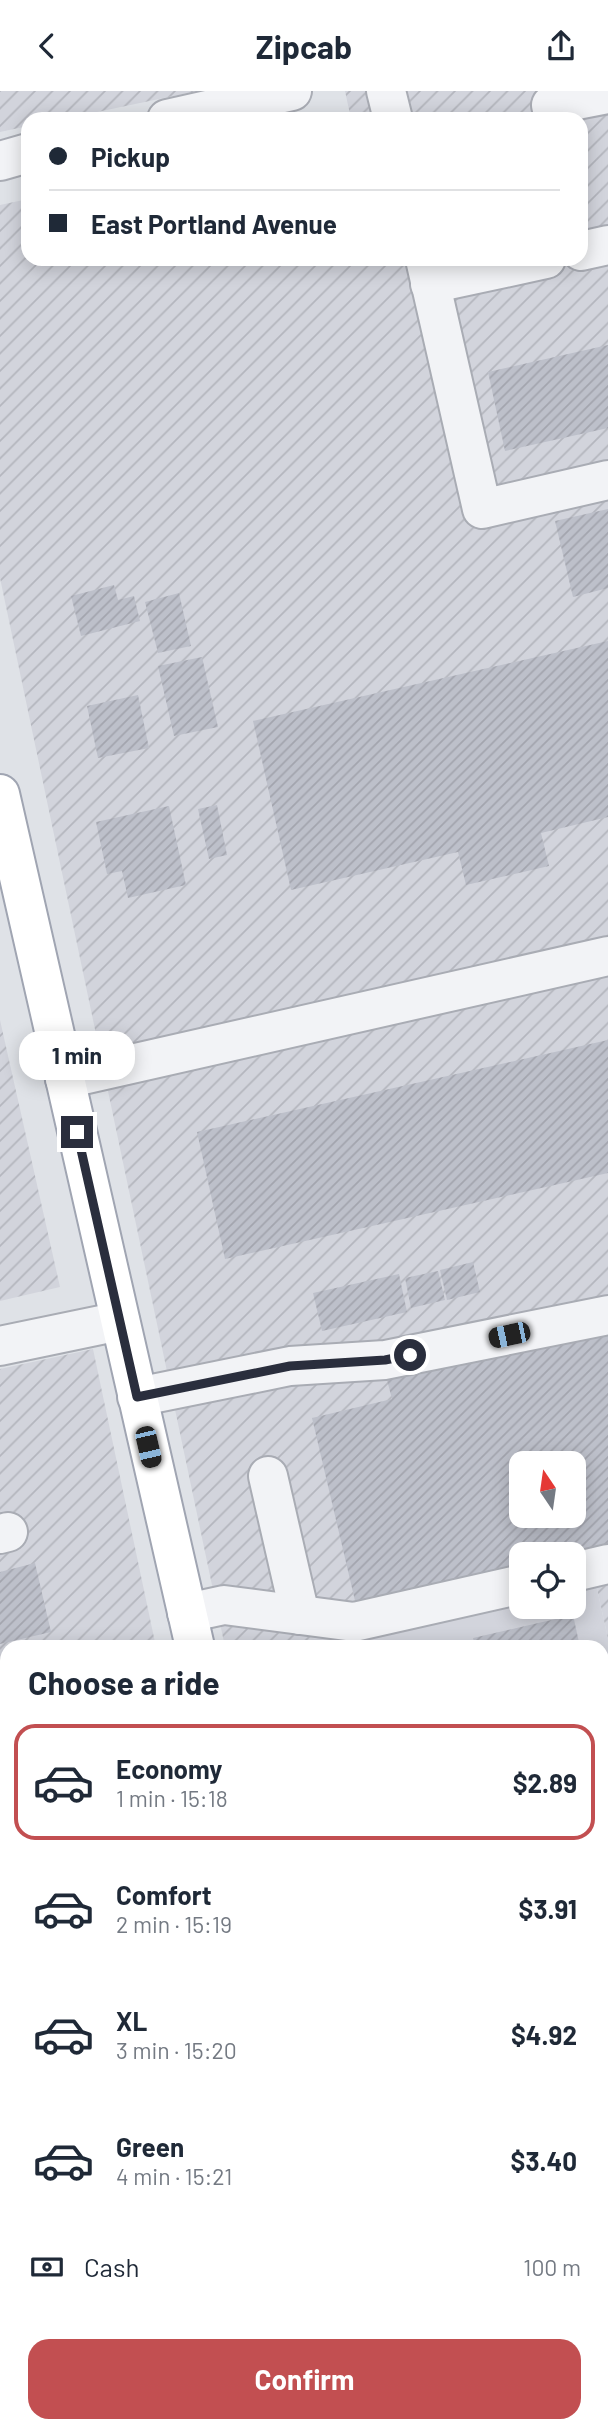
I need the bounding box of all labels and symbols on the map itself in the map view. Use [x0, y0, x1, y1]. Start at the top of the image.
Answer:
callout: 1 min [19, 1031, 135, 1079]
route end [61, 1116, 93, 1148]
car [487, 1320, 532, 1350]
route start [394, 1339, 426, 1371]
car [134, 1424, 163, 1470]
north arrow [509, 1451, 586, 1528]

